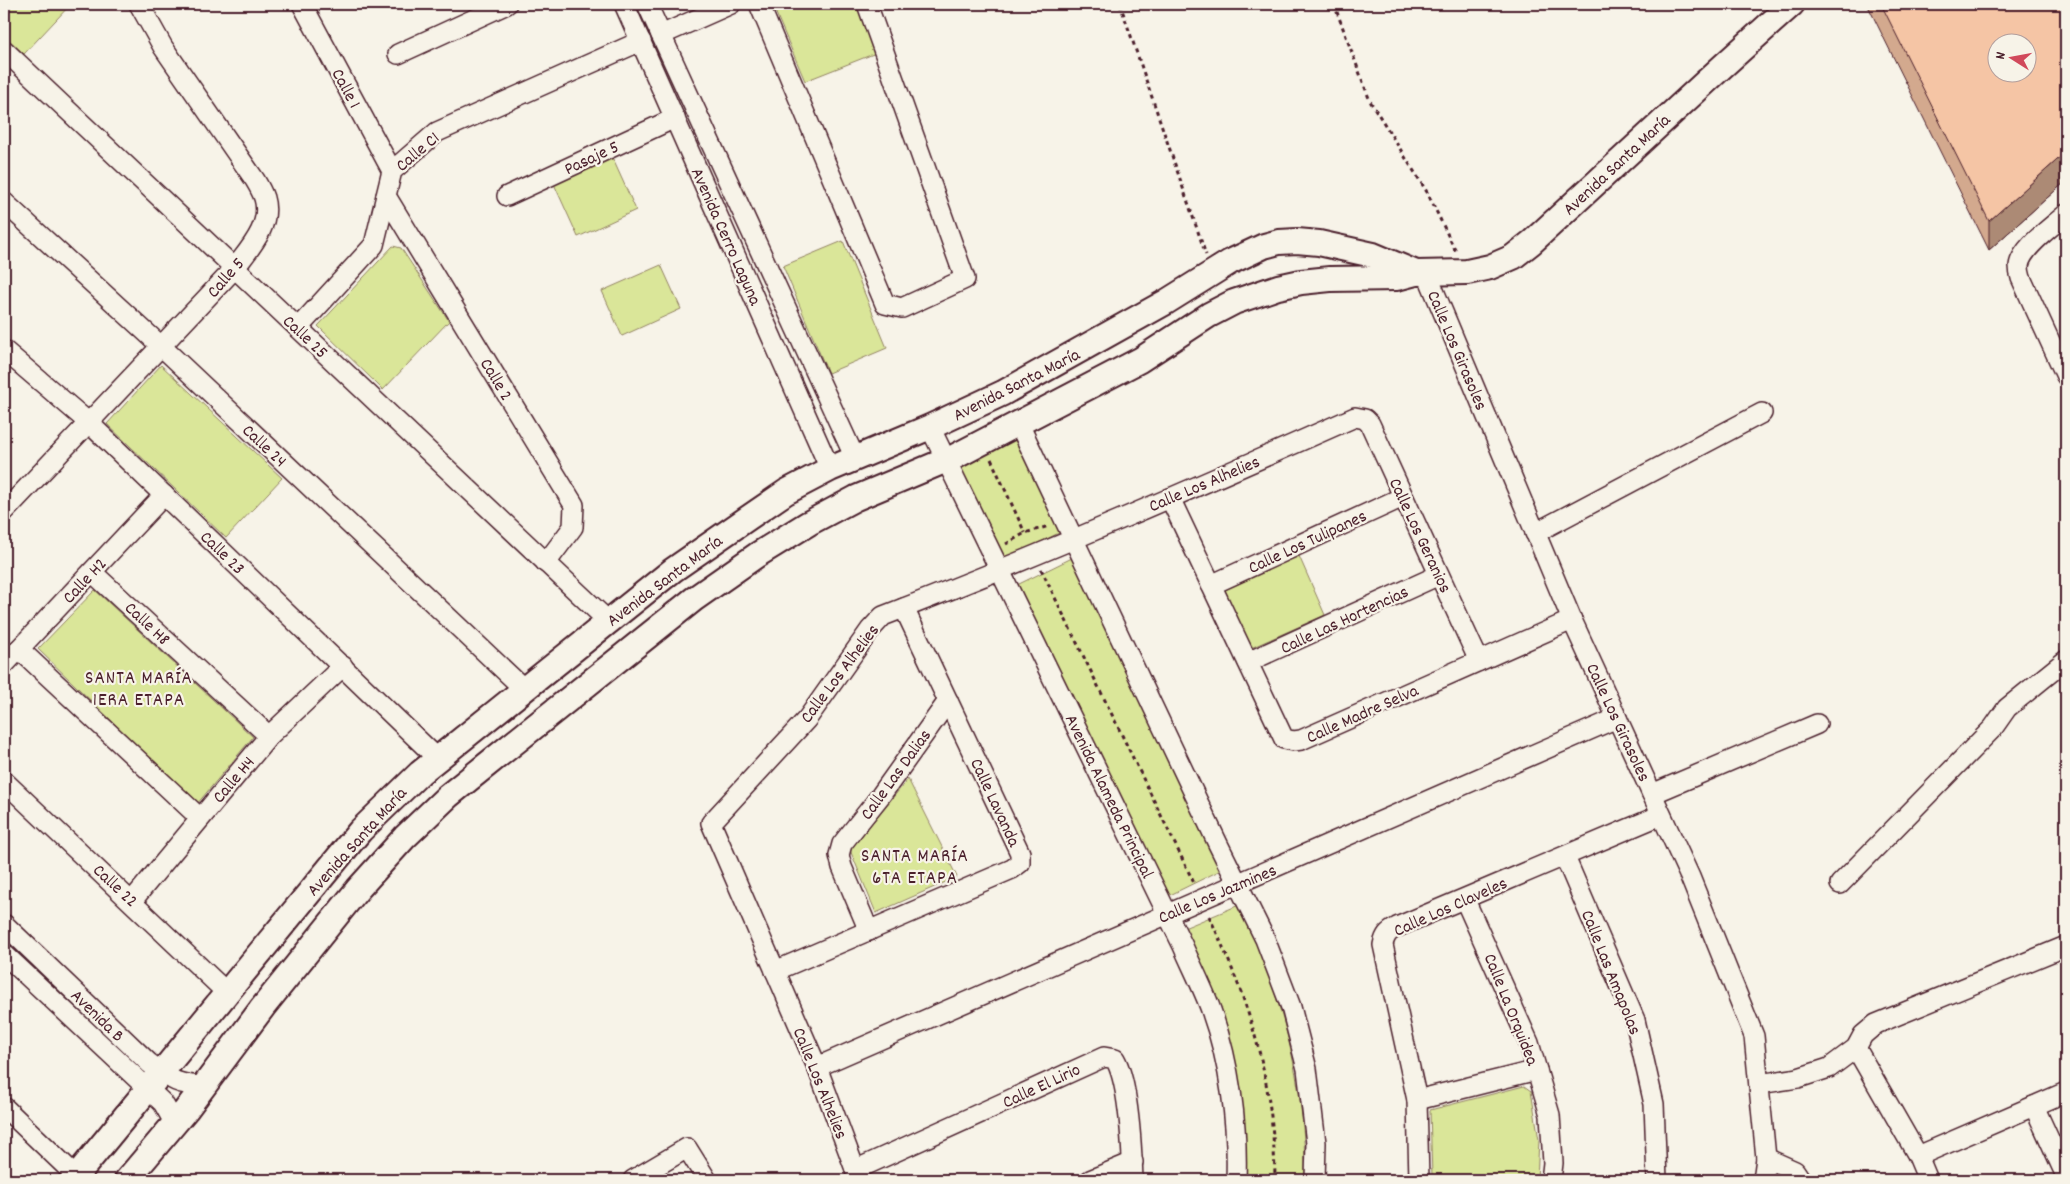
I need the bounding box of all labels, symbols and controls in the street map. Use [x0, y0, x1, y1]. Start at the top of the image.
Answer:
north arrow [1988, 32, 2038, 82]
text: N [1991, 51, 2012, 61]
street label: Calle 1 [324, 65, 366, 114]
street label: Avenida Santa María [1558, 109, 1678, 222]
street label: Calle C1 [391, 127, 446, 179]
street label: Pasaje 5 [561, 136, 624, 183]
street label: Avenida Cerro Laguna [683, 164, 767, 310]
street label: Calle 5 [202, 253, 252, 304]
street label: Calle Los Girasoles [1419, 287, 1492, 415]
street label: Calle 25 [276, 310, 333, 365]
street label: Avenida Santa María [949, 343, 1085, 429]
street label: Calle 2 [472, 354, 517, 406]
street label: Calle 24 [235, 420, 291, 474]
street label: Calle Los Alhelies [1146, 451, 1264, 520]
street label: Calle Los Geranios [1381, 474, 1456, 598]
street label: Calle Los Tulipanes [1245, 505, 1371, 582]
street label: Calle 23 [193, 526, 249, 581]
street label: Avenida Santa María [602, 530, 729, 634]
street label: Calle H2 [58, 553, 114, 610]
street label: Calle Las Hortencias [1277, 581, 1413, 662]
street label: Calle H8 [118, 597, 175, 653]
street label: Calle Los Alhelies [795, 620, 887, 729]
street label: Calle Los Girasoles [1578, 660, 1655, 786]
district label: SANTA MARÍA 1ERA ETAPA [85, 666, 193, 715]
street label: Calle Madre Selva [1303, 679, 1424, 751]
street label: Avenida Alameda Principal [1057, 711, 1159, 884]
street label: Calle Las Dalias [856, 725, 939, 826]
street label: Calle H4 [208, 752, 262, 810]
street label: Calle Lavanda [962, 755, 1025, 852]
street label: Avenida Santa María [302, 782, 414, 903]
district label: SANTA MARÍA 6TA ETAPA [861, 844, 969, 893]
street label: Calle 22 [86, 859, 142, 914]
street label: Calle Los Jazmines [1155, 859, 1281, 931]
street label: Calle Los Claveles [1390, 872, 1512, 944]
street label: Calle Las Amapolas [1573, 907, 1646, 1039]
street label: Calle La Orquidea [1476, 950, 1544, 1070]
street label: Avenida B [64, 985, 129, 1049]
street label: Calle Los Alhelies [785, 1024, 852, 1143]
street label: Calle El Lirio [999, 1058, 1085, 1116]

